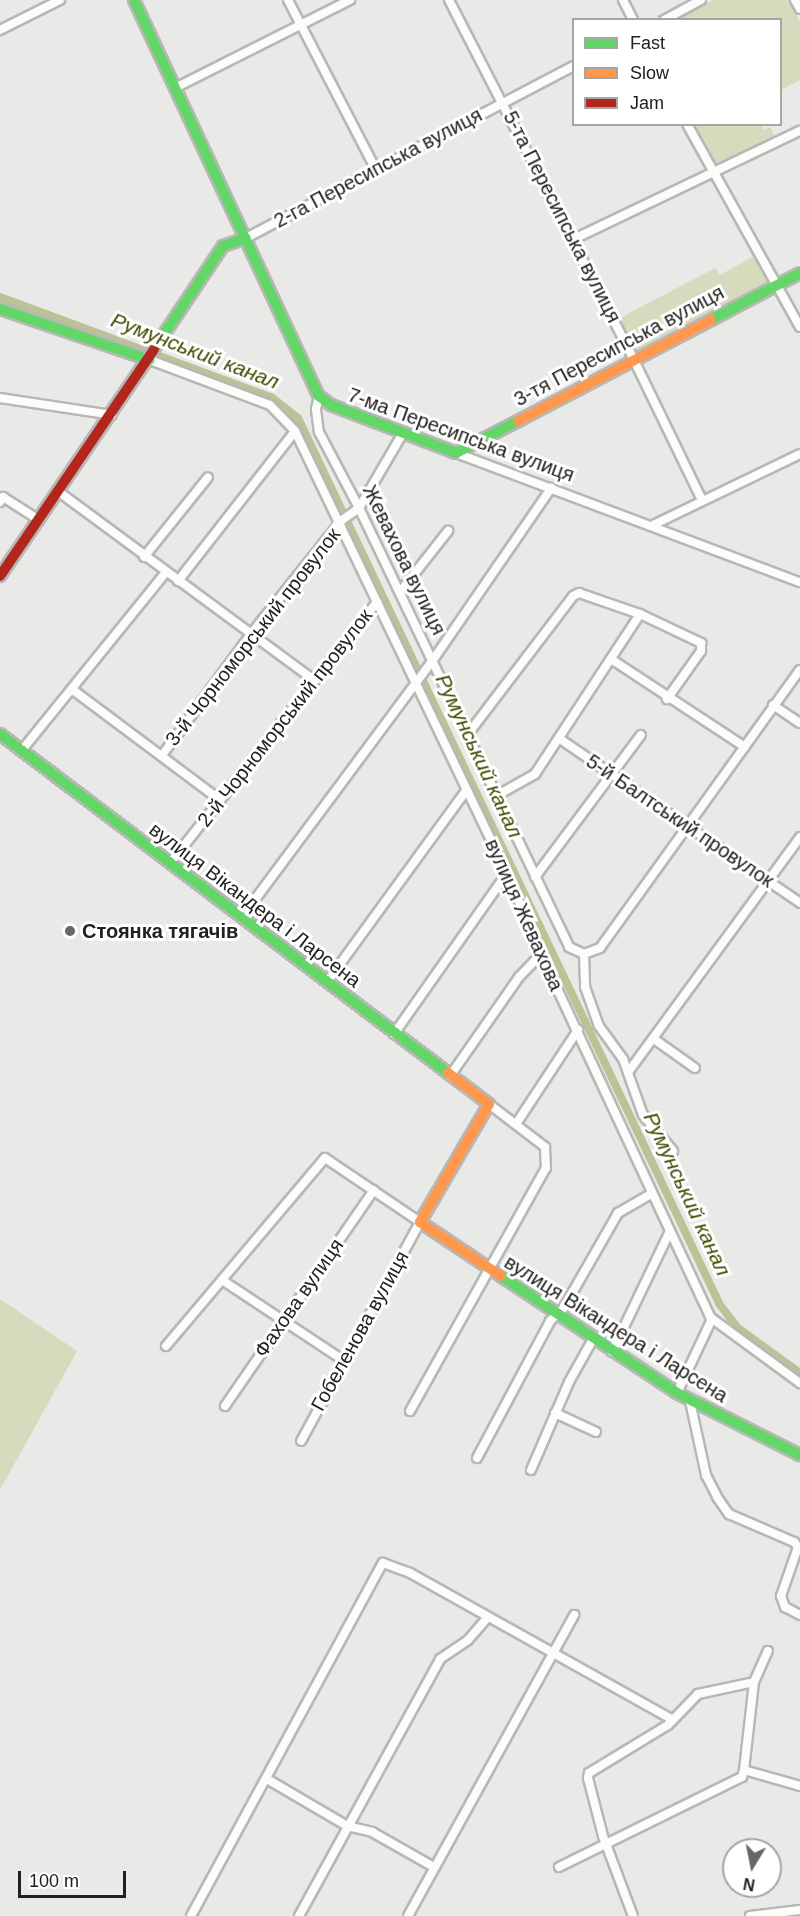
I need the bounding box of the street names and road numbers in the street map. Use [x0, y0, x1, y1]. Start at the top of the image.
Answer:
street label: 2-га Пересипська вулиця [270, 103, 486, 233]
street label: 5-та Пересипська вулиця [498, 107, 626, 327]
street label: 3-тя Пересипська вулиця [510, 280, 728, 412]
street label: 7-ма Пересипська вулиця [345, 383, 577, 487]
street label: Жевахова вулиця [357, 481, 451, 639]
street label: 3-й Чорноморський провулок [160, 523, 346, 751]
street label: 2-й Чорноморський провулок [192, 604, 378, 832]
street label: 5-й Балтський провулок [582, 749, 778, 893]
street label: вулиця Вікандера і Ларсена [144, 818, 366, 992]
street label: вулиця Жевахова [480, 835, 568, 995]
street label: Фахова вулиця [249, 1234, 349, 1362]
street label: Гобеленова вулиця [306, 1247, 414, 1415]
street label: вулиця Вікандера і Ларсена [500, 1250, 732, 1408]

